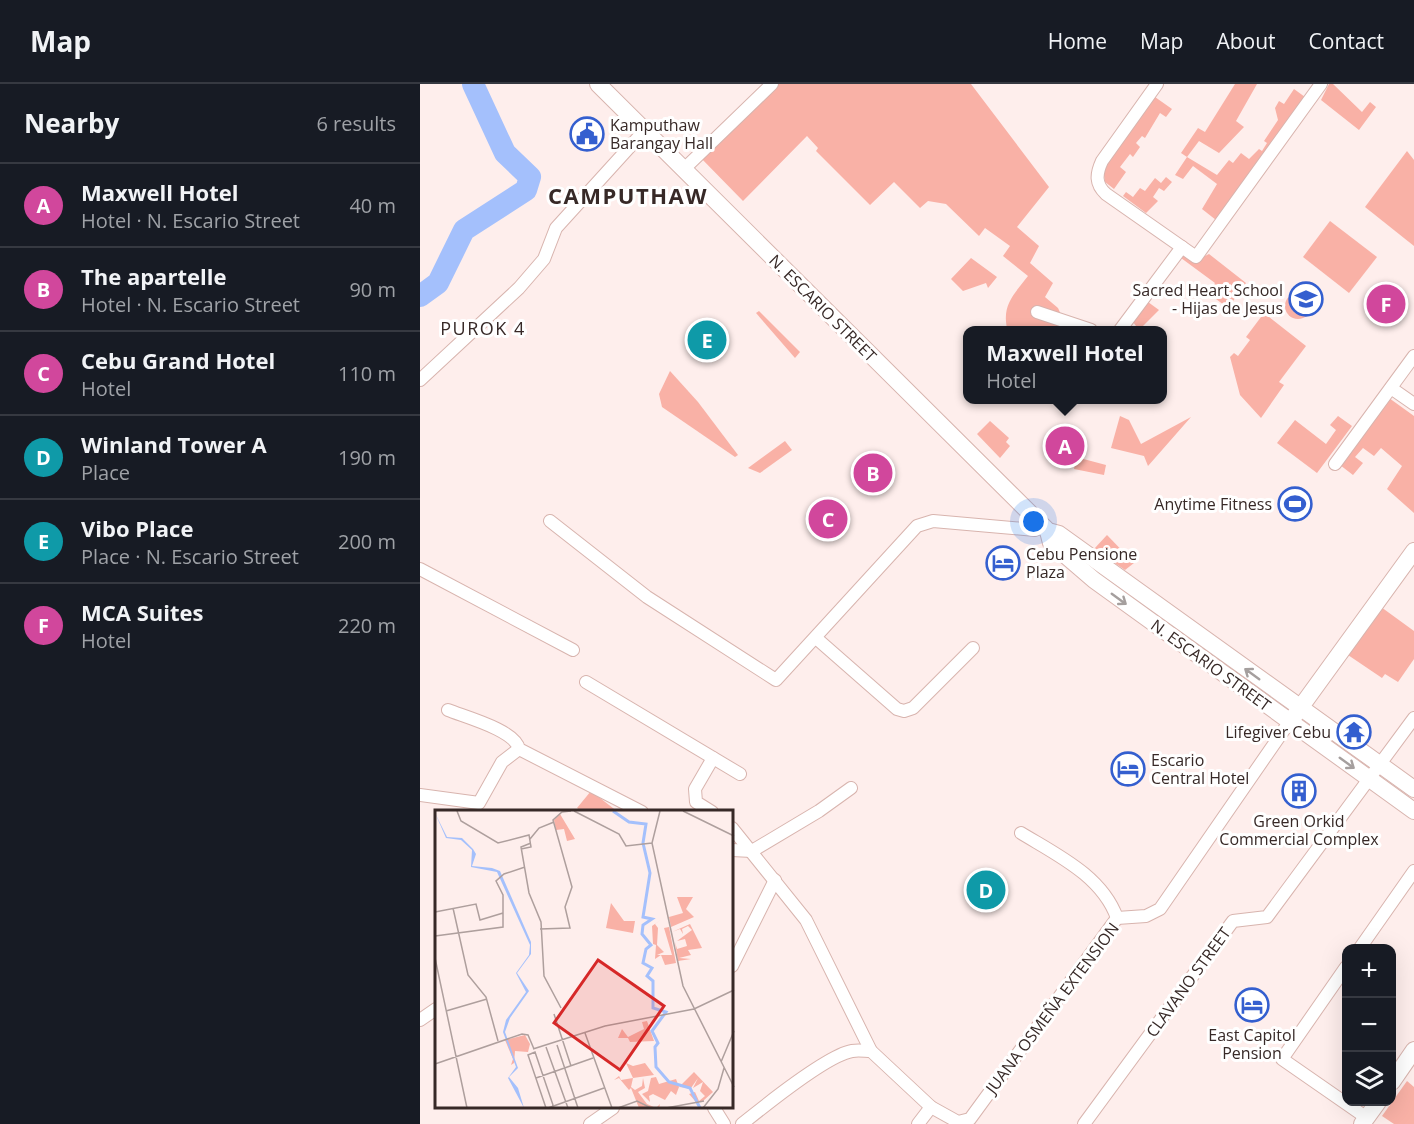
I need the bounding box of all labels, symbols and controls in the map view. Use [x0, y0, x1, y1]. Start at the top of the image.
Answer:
text: Map [30, 22, 91, 60]
text: Home [1048, 27, 1107, 55]
text: Map [1140, 27, 1183, 55]
text: About [1216, 27, 1276, 55]
text: Contact [1309, 27, 1384, 55]
text: Nearby [24, 105, 119, 141]
text: 6 results [316, 110, 396, 137]
place label: Kamputhaw Barangay Hall [610, 114, 713, 154]
public building icon: Kamputhaw Barangay Hall [569, 116, 605, 152]
text: Maxwell Hotel [81, 177, 238, 207]
district label: CAMPUTHAW [548, 180, 708, 210]
text: A [37, 192, 50, 219]
text: 40 m [349, 192, 396, 219]
text: Hotel · N. Escario Street [81, 207, 300, 234]
street label: N. ESCARIO STREET [765, 250, 882, 367]
text: The apartelle [81, 261, 226, 291]
text: B [37, 276, 50, 303]
text: 90 m [349, 276, 396, 303]
place label: Sacred Heart School - Hijas de Jesus [1133, 279, 1283, 319]
school or university icon: Sacred Heart School - Hijas de Jesus [1288, 281, 1324, 317]
pin: F [1366, 282, 1406, 326]
text: Hotel · N. Escario Street [81, 291, 300, 318]
district label: PUROK 4 [440, 316, 526, 340]
pin: E [688, 318, 726, 362]
popup [963, 326, 1167, 404]
text: Maxwell Hotel [986, 337, 1144, 367]
text: Cebu Grand Hotel [81, 345, 275, 375]
text: C [37, 360, 50, 387]
text: 110 m [338, 360, 396, 387]
text: Hotel [986, 367, 1036, 394]
text: Hotel [81, 375, 131, 402]
pin: A [1046, 424, 1084, 469]
text: Winland Tower A [81, 429, 267, 459]
text: D [36, 444, 51, 471]
text: 190 m [338, 444, 396, 471]
pin: B [854, 450, 892, 496]
text: Place [81, 459, 130, 486]
sports icon: Anytime Fitness [1277, 486, 1313, 522]
place label: Anytime Fitness [1154, 493, 1272, 515]
pin: C [808, 496, 848, 542]
your location [1019, 507, 1048, 536]
text: Vibo Place [81, 513, 193, 543]
text: E [38, 528, 49, 555]
text: 200 m [338, 528, 396, 555]
text: Place · N. Escario Street [81, 543, 299, 570]
place label: Cebu Pensione Plaza [1026, 543, 1137, 583]
hotel icon: Cebu Pensione Plaza [985, 545, 1021, 581]
one-way arrow [1110, 593, 1126, 605]
text: MCA Suites [81, 597, 203, 627]
text: F [38, 612, 49, 639]
text: 220 m [338, 612, 396, 639]
street label: N. ESCARIO STREET [1147, 614, 1276, 716]
text: Hotel [81, 627, 131, 654]
one-way arrow [1245, 668, 1261, 680]
temple icon: Lifegiver Cebu [1336, 714, 1372, 750]
place label: Lifegiver Cebu [1225, 721, 1331, 743]
place label: Escario Central Hotel [1151, 749, 1249, 789]
hotel icon: Escario Central Hotel [1110, 751, 1146, 787]
one-way arrow [1339, 757, 1355, 769]
building icon: Green Orkid Commercial Complex [1281, 773, 1317, 809]
inset map [435, 810, 734, 1109]
place label: Green Orkid Commercial Complex [1219, 810, 1379, 850]
pin: D [966, 868, 1006, 912]
street label: JUANA OSMEÑA EXTENSION [979, 918, 1124, 1100]
street label: CLAVANO STREET [1141, 922, 1235, 1041]
map controls [1342, 944, 1396, 1106]
button: + [1342, 944, 1396, 998]
hotel icon: East Capitol Pension [1234, 987, 1270, 1023]
button: − [1342, 998, 1396, 1052]
place label: East Capitol Pension [1208, 1024, 1296, 1064]
button: layers [1342, 1052, 1396, 1106]

